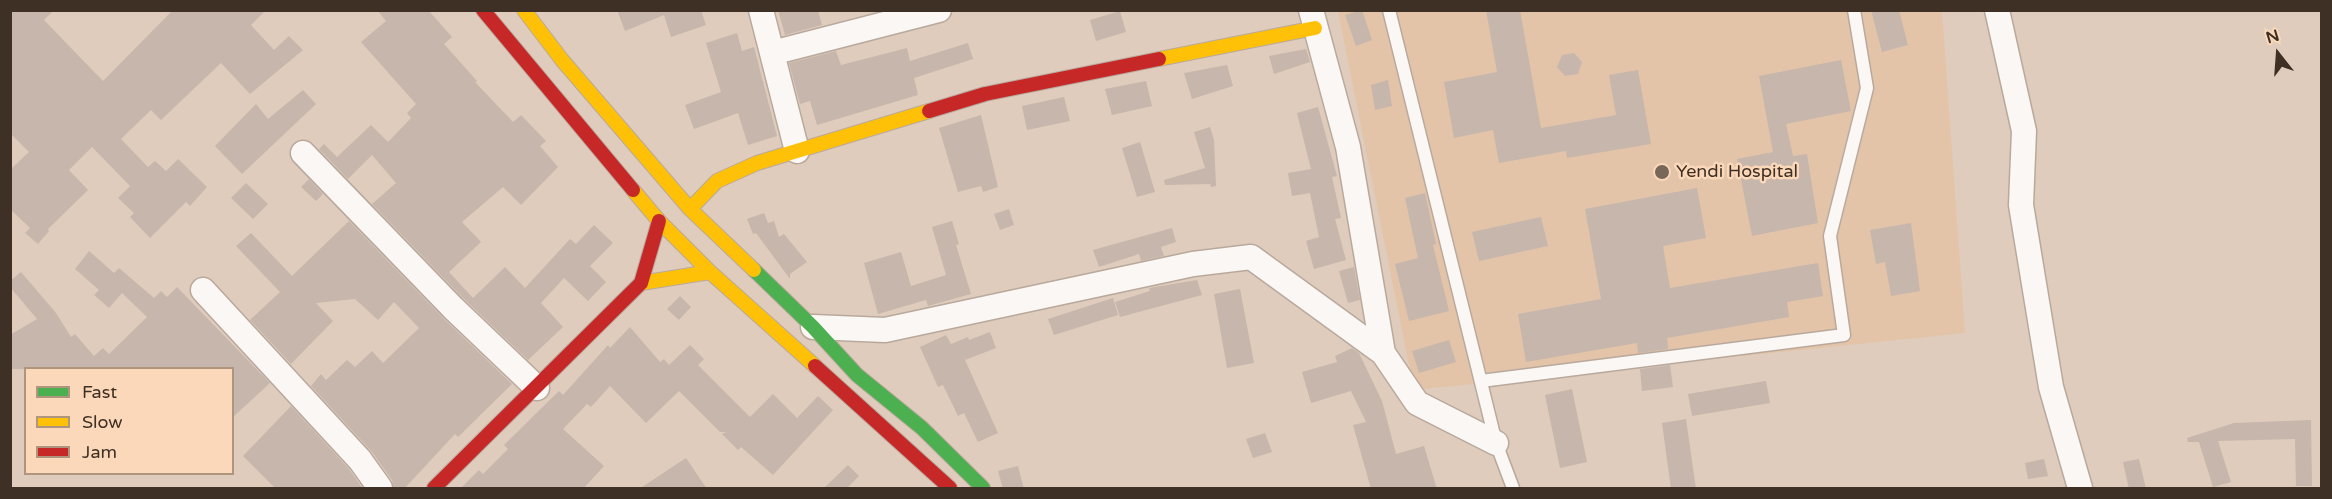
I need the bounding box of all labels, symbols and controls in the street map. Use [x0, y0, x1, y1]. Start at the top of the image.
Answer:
north arrow [2248, 24, 2308, 84]
text: N [2264, 25, 2282, 48]
place label: Yendi Hospital [1676, 161, 1798, 183]
marker: Yendi Hospital [1653, 163, 1671, 181]
legend [24, 367, 234, 475]
text: Fast [82, 381, 117, 403]
text: Slow [82, 411, 123, 433]
text: Jam [82, 441, 117, 463]

